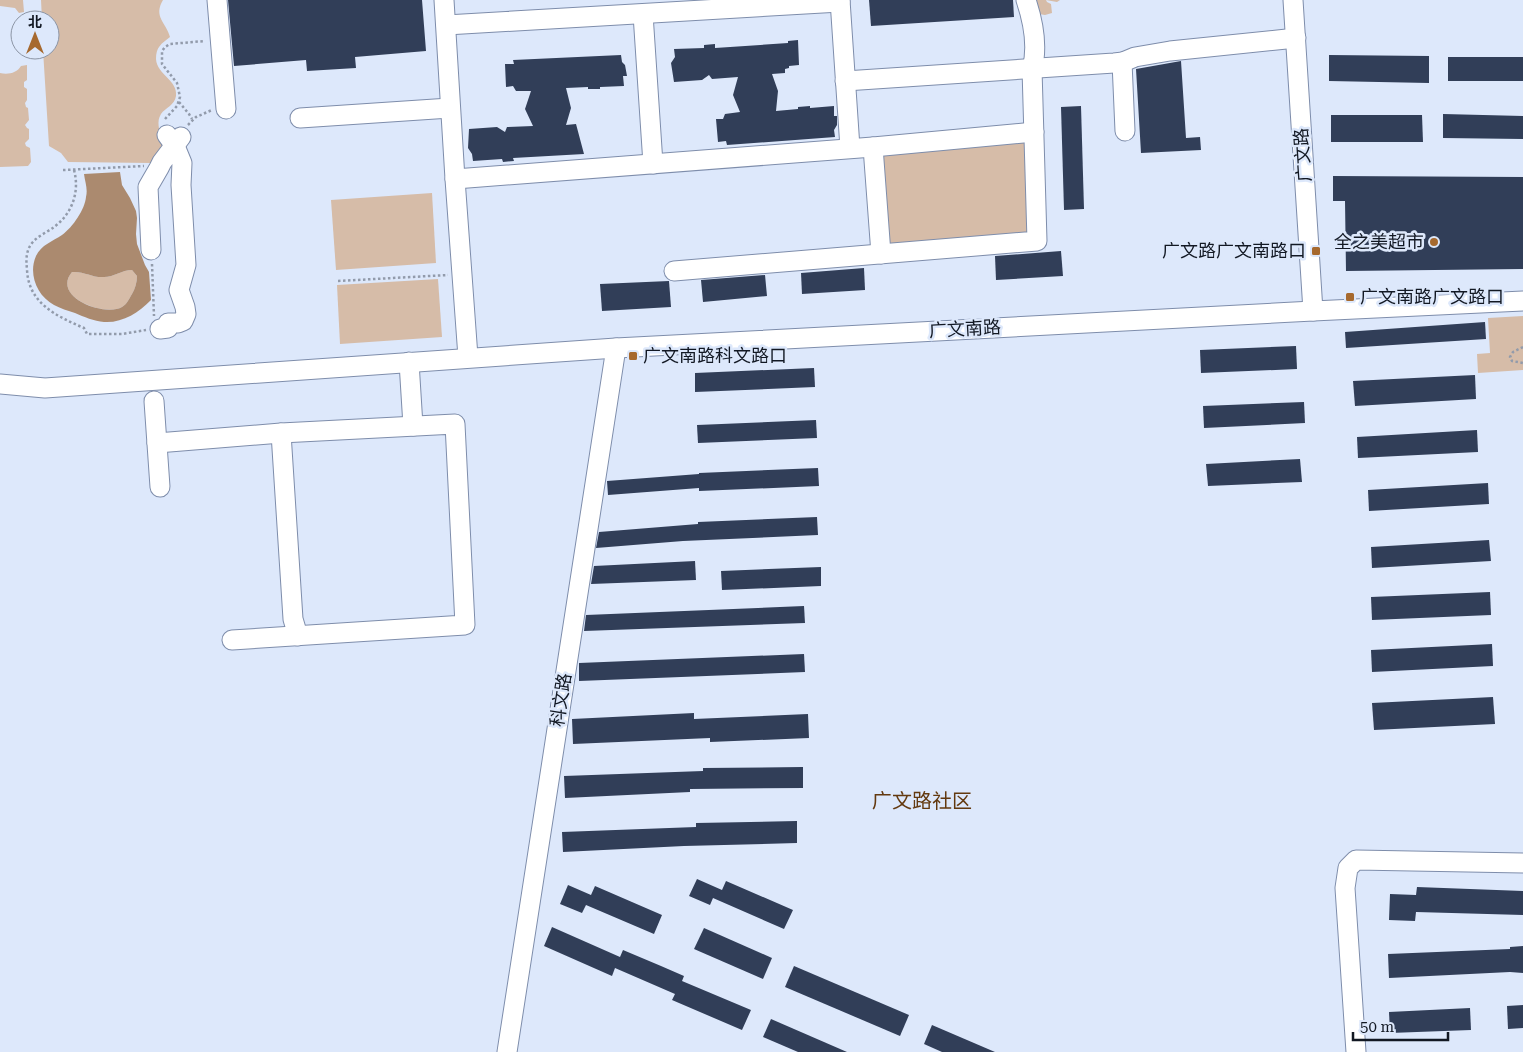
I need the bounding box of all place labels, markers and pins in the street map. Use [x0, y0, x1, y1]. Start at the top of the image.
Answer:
place label: 全之美超市 [1334, 231, 1424, 252]
marker: 全之美超市 [1428, 236, 1440, 248]
place label: 广文路广文南路口 [1162, 240, 1306, 261]
marker: 广文路广文南路口 [1310, 245, 1322, 257]
place label: 广文南路广文路口 [1360, 286, 1504, 307]
marker: 广文南路广文路口 [1344, 291, 1356, 303]
place label: 广文南路科文路口 [643, 345, 787, 366]
marker: 广文南路科文路口 [627, 350, 639, 362]

